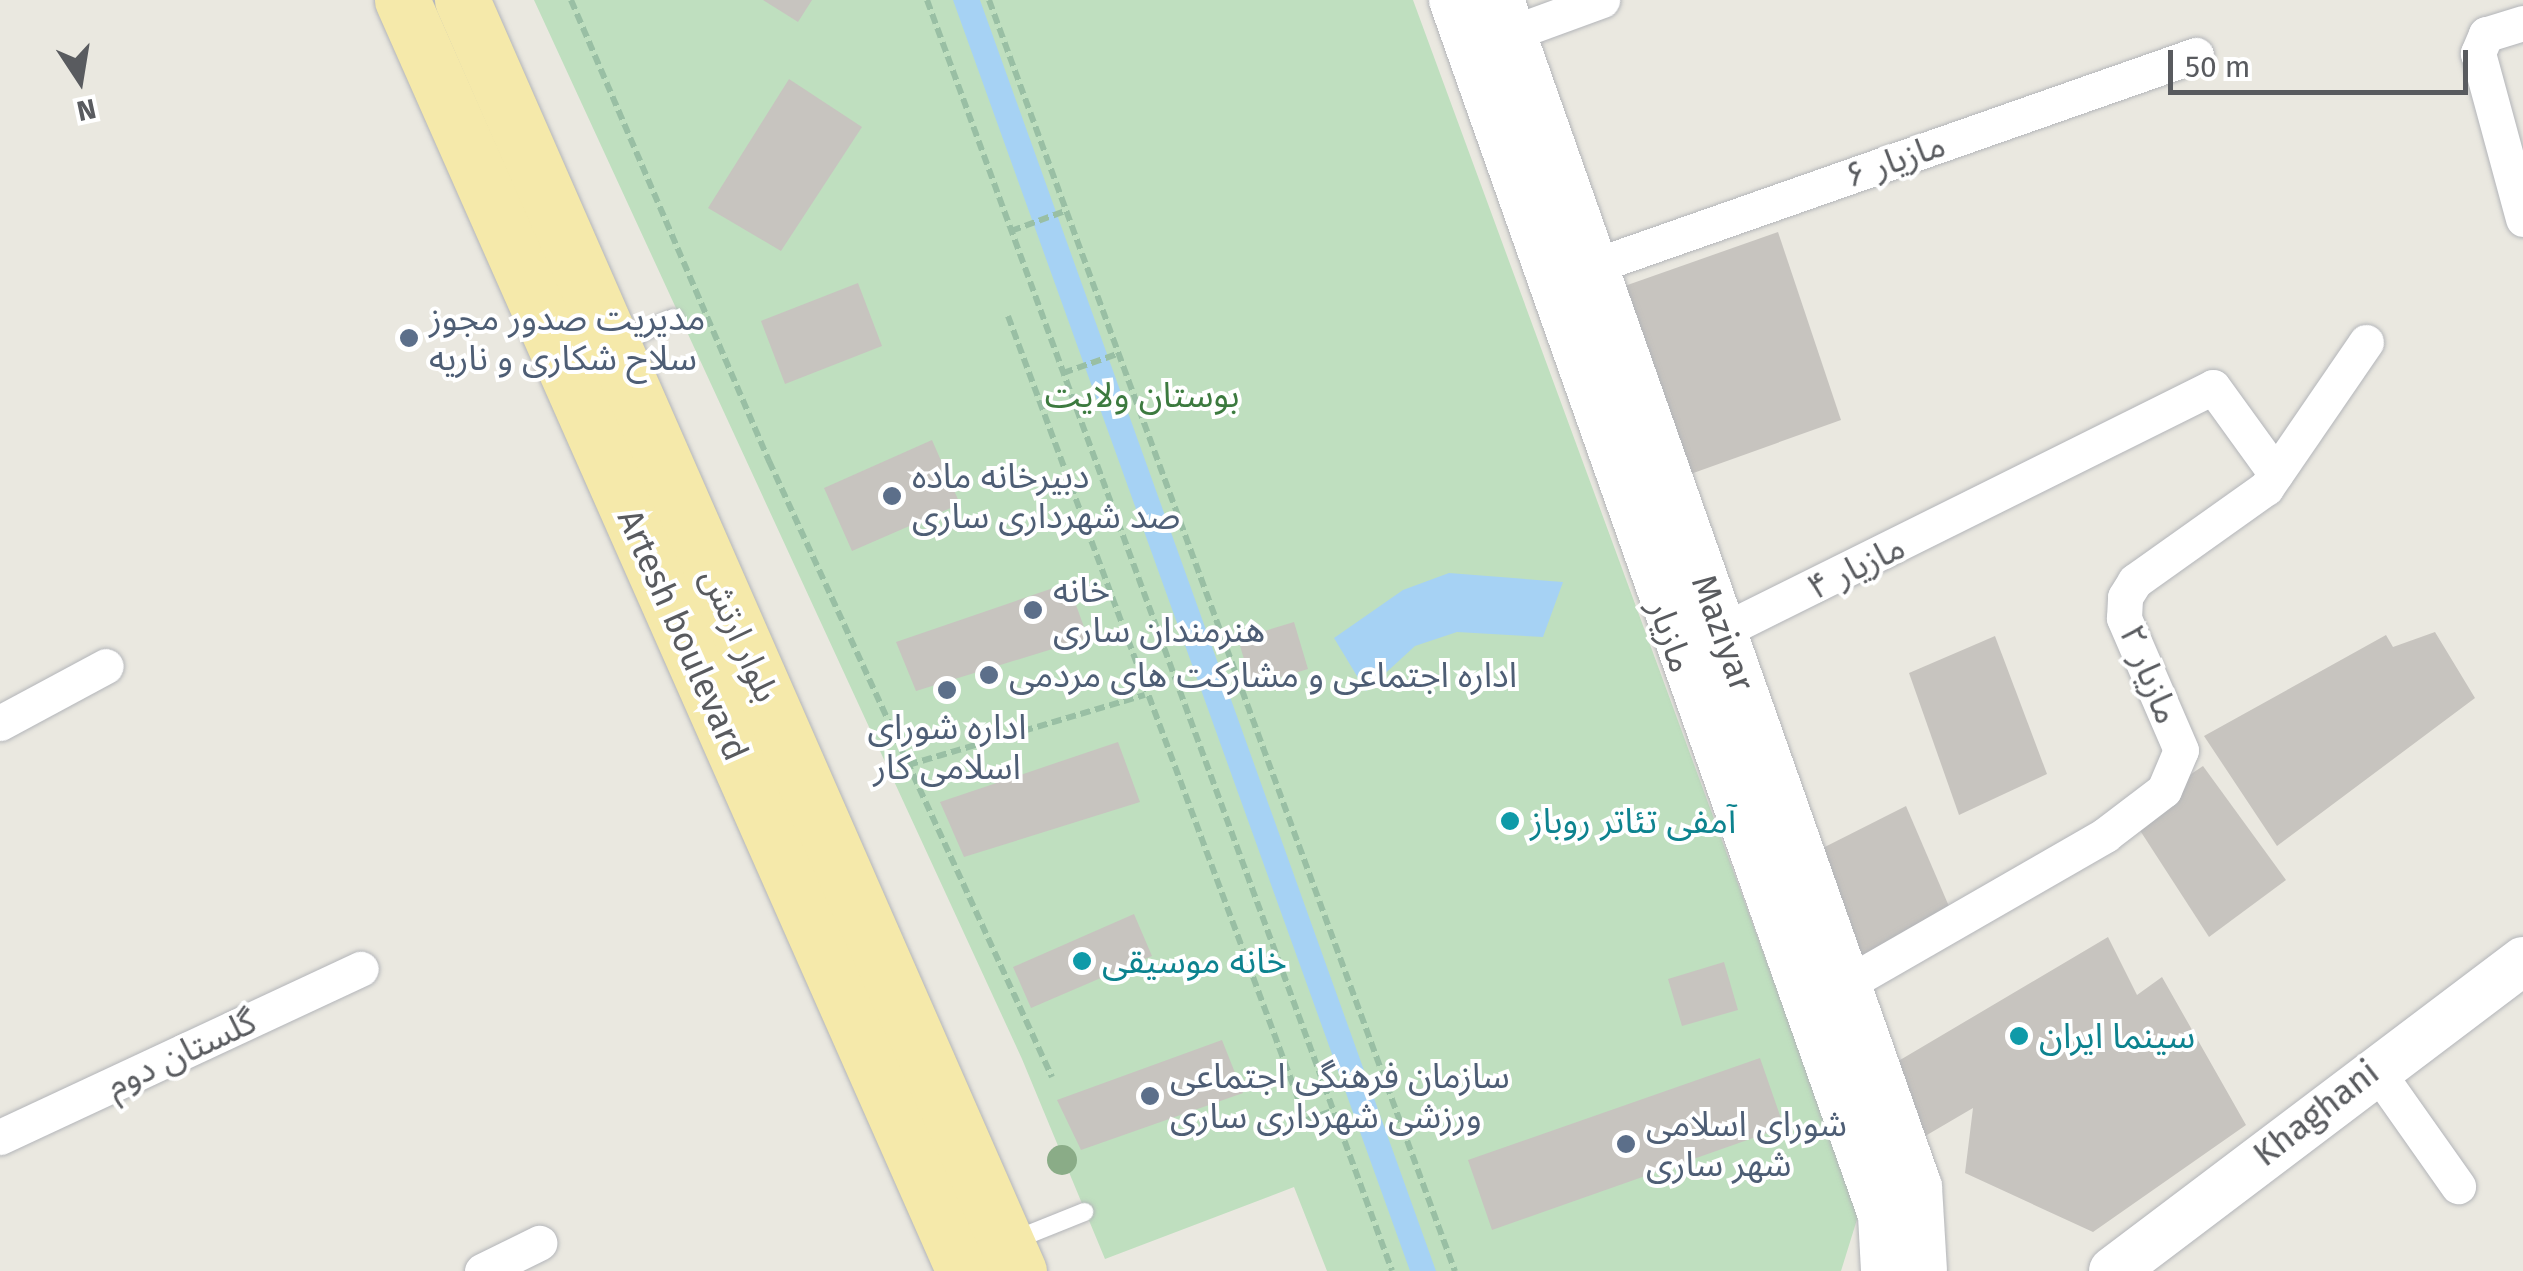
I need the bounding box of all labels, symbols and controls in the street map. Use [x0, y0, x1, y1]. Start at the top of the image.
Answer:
north arrow [30, 30, 130, 130]
scale bar [2173, 30, 2473, 92]
text: 50 m [2185, 49, 2250, 85]
text: N [74, 92, 99, 128]
street label: مازیار ۶ [1839, 123, 1951, 197]
place label: مدیریت صدور مجوز سلاح شکاری و ناریه [429, 297, 705, 379]
marker: مدیریت صدور مجوز سلاح شکاری و ناریه [398, 327, 420, 349]
park label: بوستان ولایت [1045, 374, 1239, 416]
place label: دبیرخانه ماده صد شهرداری ساری [912, 455, 1180, 537]
marker: دبیرخانه ماده صد شهرداری ساری [881, 485, 903, 507]
street label: Artesh boulevard [609, 503, 757, 767]
street label: مازیار ۴ [1800, 526, 1912, 608]
street label: بلوار ارتش [692, 562, 788, 708]
place label: خانه هنرمندان ساری [1053, 569, 1265, 651]
street label: Maziyar [1683, 569, 1763, 697]
street label: مازیار [1639, 594, 1703, 678]
marker: خانه هنرمندان ساری [1022, 599, 1044, 621]
street label: مازیار ۲ [2111, 618, 2189, 730]
place label: اداره اجتماعی و مشارکت های مردمی [1009, 654, 1517, 696]
marker: اداره اجتماعی و مشارکت های مردمی [978, 664, 1000, 686]
marker: اداره شورای اسلامی کار [936, 679, 958, 701]
place label: اداره شورای اسلامی کار [867, 706, 1027, 788]
place label: آمفی تئاتر روباز [1530, 800, 1736, 842]
marker: آمفی تئاتر روباز [1499, 810, 1521, 832]
place label: خانه موسیقی [1102, 940, 1287, 982]
marker: خانه موسیقی [1071, 950, 1093, 972]
street label: گلستان دوم [99, 1000, 263, 1106]
place label: سینما ایران [2039, 1015, 2195, 1057]
marker: سینما ایران [2008, 1025, 2030, 1047]
street label: Khaghani [2245, 1051, 2387, 1175]
place label: سازمان فرهنگی اجتماعی ورزشی شهرداری ساری [1170, 1055, 1510, 1137]
marker: سازمان فرهنگی اجتماعی ورزشی شهرداری ساری [1139, 1085, 1161, 1107]
place label: شورای اسلامی شهر ساری [1646, 1103, 1847, 1185]
marker: شورای اسلامی شهر ساری [1615, 1133, 1637, 1155]

